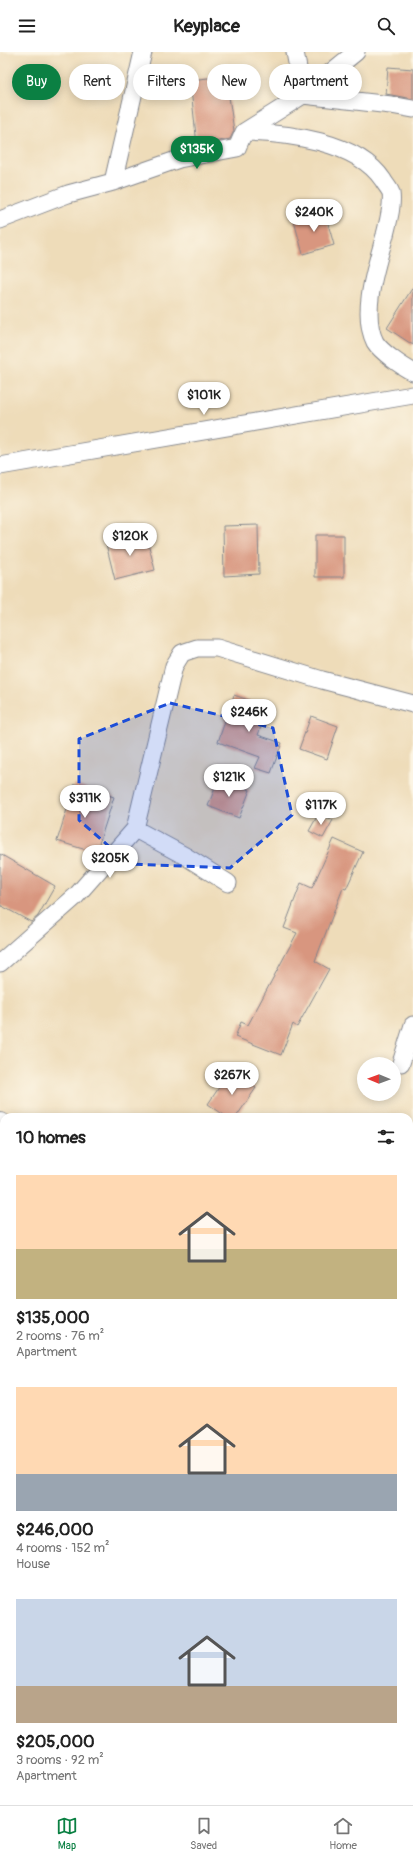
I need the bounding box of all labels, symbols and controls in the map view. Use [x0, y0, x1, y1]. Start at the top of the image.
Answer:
icon: menu [16, 15, 38, 37]
text: Keyplace [173, 15, 240, 38]
icon: search [375, 15, 397, 37]
chip: Buy [12, 64, 61, 100]
chip: Rent [69, 64, 125, 100]
chip: Filters [133, 64, 199, 100]
chip: New [207, 64, 261, 100]
chip: Apartment [269, 64, 362, 100]
pin: $135K [169, 136, 225, 170]
text: $135K [180, 141, 214, 157]
pin: $240K [286, 199, 342, 233]
text: $240K [295, 204, 333, 220]
pin: $101K [176, 382, 232, 416]
text: $101K [187, 387, 221, 403]
pin: $120K [102, 523, 158, 557]
text: $120K [112, 528, 148, 544]
pin: $246K [221, 699, 277, 733]
text: $246K [230, 704, 268, 720]
pin: $121K [201, 764, 257, 798]
text: $121K [213, 769, 245, 785]
pin: $311K [57, 785, 113, 819]
text: $311K [69, 790, 101, 806]
pin: $117K [293, 792, 349, 826]
text: $117K [305, 797, 337, 813]
pin: $205K [82, 845, 138, 879]
text: $205K [91, 850, 129, 866]
north arrow [357, 1057, 401, 1101]
map controls [357, 1057, 401, 1101]
pin: $267K [204, 1062, 260, 1096]
text: $267K [214, 1067, 250, 1083]
icon: filters [375, 1126, 397, 1148]
text: 10 homes [16, 1127, 86, 1148]
icon: home [171, 1201, 243, 1273]
text: $135,000 [16, 1307, 90, 1328]
text: 2 rooms · 76 m² [16, 1328, 104, 1344]
text: Apartment [16, 1344, 77, 1360]
icon: home [171, 1413, 243, 1485]
text: $246,000 [16, 1519, 94, 1540]
text: 4 rooms · 152 m² [16, 1540, 110, 1556]
text: House [16, 1556, 50, 1572]
icon: home [171, 1625, 243, 1697]
text: $205,000 [16, 1731, 95, 1752]
text: 3 rooms · 92 m² [16, 1752, 104, 1768]
text: Apartment [16, 1768, 77, 1784]
tab: Map [56, 1815, 78, 1852]
tab: Saved [190, 1815, 217, 1852]
tab: Home [329, 1815, 357, 1852]

